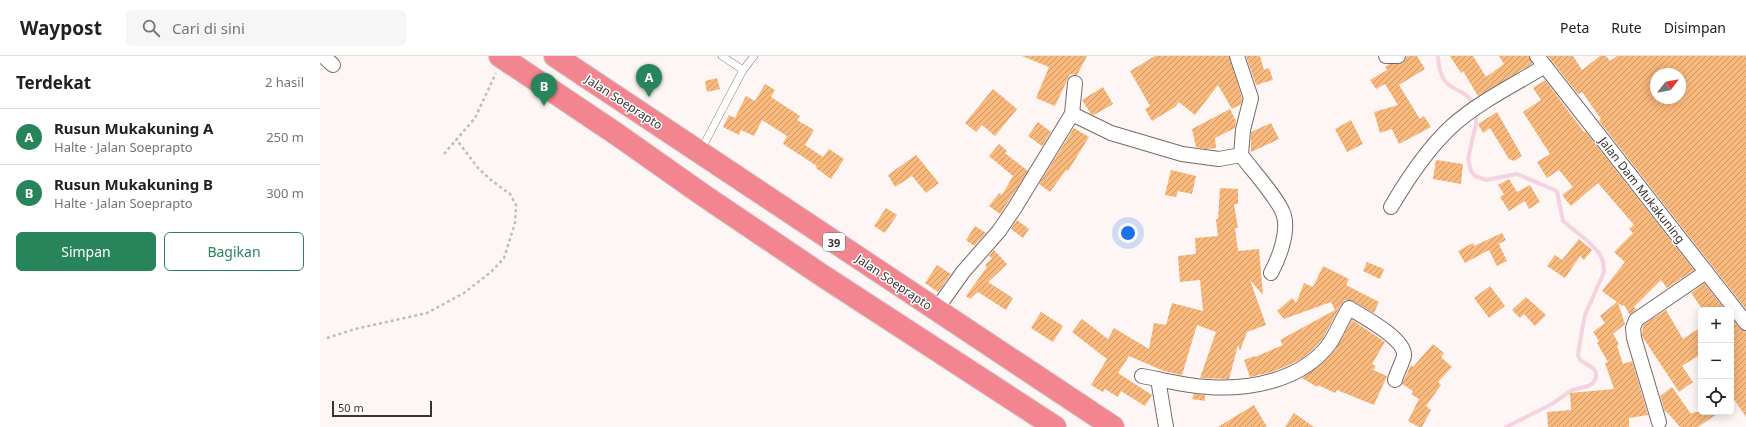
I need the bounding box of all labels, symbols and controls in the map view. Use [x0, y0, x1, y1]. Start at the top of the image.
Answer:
search box [126, 10, 406, 46]
text: Waypost [20, 15, 102, 41]
icon: search [140, 17, 162, 39]
text: Cari di sini [172, 18, 245, 38]
text: Peta [1560, 18, 1589, 37]
text: Rute [1611, 18, 1642, 37]
text: Disimpan [1664, 18, 1726, 37]
pin: A [636, 64, 662, 97]
north arrow [1650, 68, 1686, 104]
street label: Jalan Soeprapto [581, 70, 666, 133]
text: Terdekat [16, 71, 91, 94]
text: 2 hasil [265, 73, 304, 91]
pin: B [531, 73, 557, 106]
text: Rusun Mukakuning A [54, 118, 214, 138]
text: A [25, 128, 34, 146]
text: 250 m [266, 128, 304, 146]
street label: Jalan Dam Mukakuning [1594, 132, 1689, 247]
text: Halte · Jalan Soeprapto [54, 138, 193, 156]
text: Rusun Mukakuning B [54, 174, 213, 194]
text: B [25, 184, 33, 202]
text: 300 m [266, 184, 304, 202]
text: Halte · Jalan Soeprapto [54, 194, 193, 212]
your location [1118, 223, 1138, 243]
button: Simpan [16, 232, 156, 271]
button: Bagikan [164, 232, 304, 271]
road number: 39 [823, 233, 845, 251]
street label: Jalan Soeprapto [852, 250, 936, 314]
map controls [1698, 307, 1734, 415]
button: + [1698, 307, 1734, 343]
button: − [1698, 343, 1734, 379]
button: locate [1698, 379, 1734, 415]
scale bar [332, 399, 432, 418]
text: 50 m [338, 400, 364, 415]

